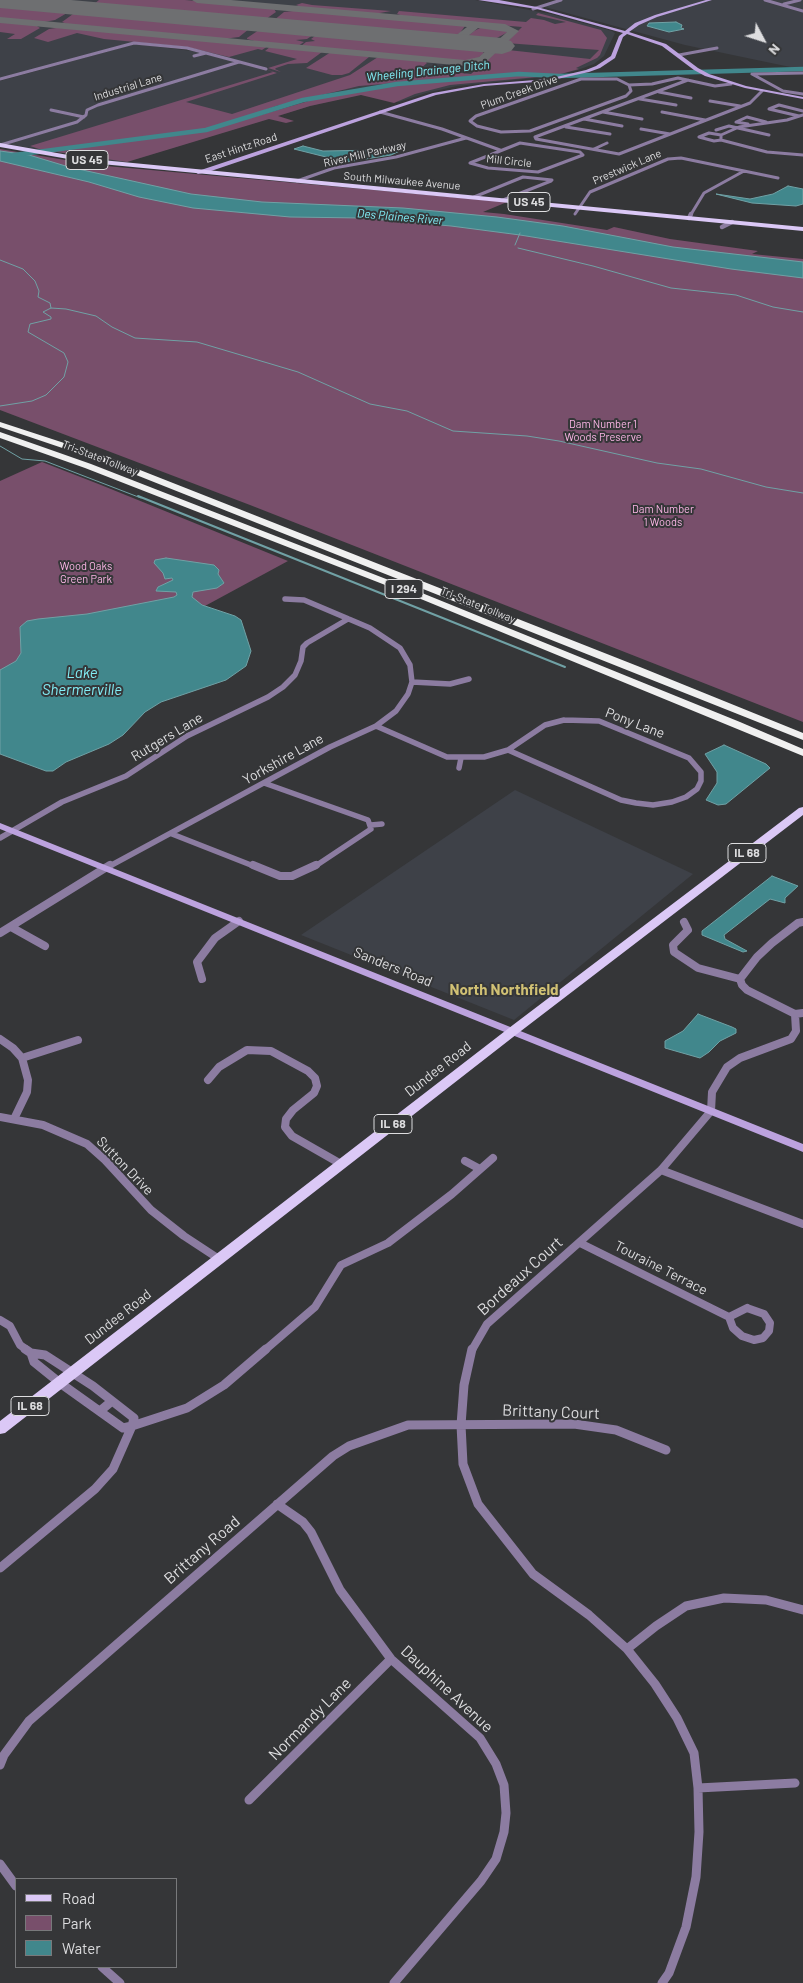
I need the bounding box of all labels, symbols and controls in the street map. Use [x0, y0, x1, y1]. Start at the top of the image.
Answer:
north arrow [738, 15, 788, 65]
text: N [765, 41, 784, 59]
water label: Wheeling Drainage Ditch [366, 57, 490, 85]
street label: Industrial Lane [92, 70, 164, 104]
street label: Plum Creek Drive [479, 72, 559, 112]
street label: East Hintz Road [203, 130, 279, 166]
street label: River Mill Parkway [322, 138, 408, 170]
street label: Prestwick Lane [591, 147, 663, 187]
road number: US 45 [66, 150, 108, 170]
street label: Mill Circle [486, 152, 532, 170]
street label: South Milwaukee Avenue [343, 169, 461, 193]
road number: US 45 [508, 192, 550, 212]
water label: Des Plaines River [356, 206, 444, 228]
park label: Dam Number 1 Woods Preserve [564, 417, 642, 443]
street label: Tri-State Tollway [60, 438, 140, 478]
park label: Dam Number 1 Woods [632, 502, 694, 528]
park label: Wood Oaks Green Park [60, 559, 112, 585]
road number: I 294 [385, 580, 423, 598]
street label: Tri-State Tollway [439, 584, 517, 626]
water label: Lake Shermerville [42, 664, 122, 699]
street label: Pony Lane [603, 704, 667, 742]
street label: Rutgers Lane [128, 709, 206, 765]
street label: Yorkshire Lane [240, 730, 326, 788]
road number: IL 68 [728, 844, 766, 862]
street label: Sanders Road [351, 944, 435, 990]
district label: North Northfield [449, 981, 559, 999]
street label: Dundee Road [401, 1038, 475, 1100]
road number: IL 68 [374, 1114, 412, 1134]
street label: Sutton Drive [93, 1133, 157, 1199]
street label: Bordeaux Court [473, 1233, 567, 1319]
street label: Touraine Terrace [612, 1237, 710, 1299]
street label: Dundee Road [81, 1286, 155, 1348]
road number: IL 68 [11, 1396, 49, 1415]
street label: Brittany Court [502, 1401, 600, 1423]
street label: Brittany Road [160, 1512, 244, 1588]
street label: Dauphine Avenue [397, 1641, 497, 1737]
street label: Normandy Lane [265, 1674, 355, 1764]
legend [15, 1878, 178, 1968]
text: Road [62, 1889, 95, 1907]
text: Park [62, 1914, 91, 1932]
text: Water [62, 1939, 101, 1957]

